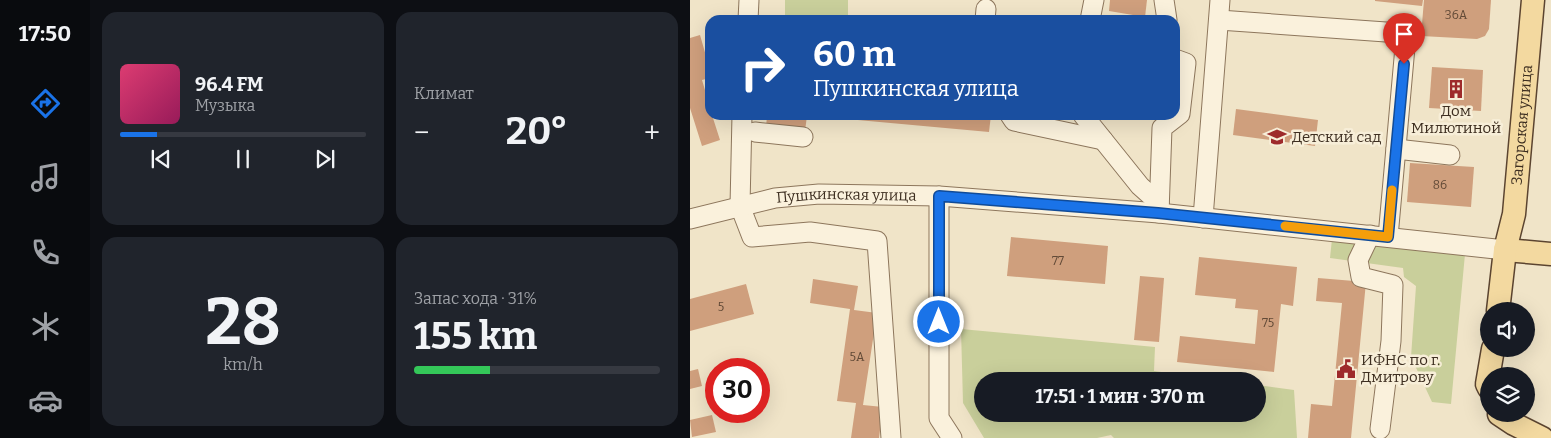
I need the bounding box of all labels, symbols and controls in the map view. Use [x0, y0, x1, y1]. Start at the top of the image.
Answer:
house number: 36А [1445, 8, 1468, 22]
pin [1383, 13, 1425, 64]
text: 17:50 [19, 20, 71, 47]
icon: arrive [1390, 20, 1418, 48]
text: 60 m [813, 33, 896, 75]
icon: right [730, 35, 795, 100]
street label: Загорская улица [1508, 64, 1536, 186]
text: 96.4 FM [195, 73, 263, 96]
text: Пушкинская улица [813, 75, 1019, 102]
building icon: Дом Милютиной [1445, 78, 1467, 100]
text: Климат [414, 84, 474, 103]
icon: directions [28, 86, 63, 121]
text: Музыка [195, 96, 255, 115]
place label: Дом Милютиной [1411, 102, 1501, 137]
text: 20° [506, 108, 568, 154]
text: − [414, 116, 429, 149]
text: + [644, 116, 660, 149]
school or university icon: Детский сад [1266, 126, 1288, 148]
place label: Детский сад [1292, 128, 1381, 146]
icon: previous [147, 145, 175, 173]
icon: pause [229, 145, 257, 173]
icon: next [311, 145, 339, 173]
icon: music [28, 160, 63, 195]
house number: 86 [1433, 178, 1447, 192]
street label: Пушкинская улица [775, 185, 917, 207]
icon: phone [28, 235, 63, 270]
house number: 77 [1052, 254, 1064, 268]
text: 28 [205, 283, 281, 361]
text: Запас хода · 31% [414, 289, 537, 308]
position arrow [912, 295, 964, 347]
house number: 5 [718, 300, 724, 314]
map controls [1480, 302, 1535, 422]
button: sound [1480, 302, 1535, 357]
icon: climate [28, 309, 63, 344]
text: 155 km [414, 313, 537, 359]
house number: 75 [1262, 316, 1274, 330]
house number: 5А [850, 350, 865, 364]
place label: ИФНС по г. Дмитрову [1361, 351, 1440, 386]
text: km/h [223, 355, 263, 374]
speed limit sign: 30 [705, 358, 770, 423]
public building icon: ИФНС по г. Дмитрову [1335, 358, 1357, 380]
button: layers [1480, 367, 1535, 422]
icon: car [28, 383, 63, 418]
text: 17:51 · 1 мин · 370 m [1035, 385, 1205, 408]

